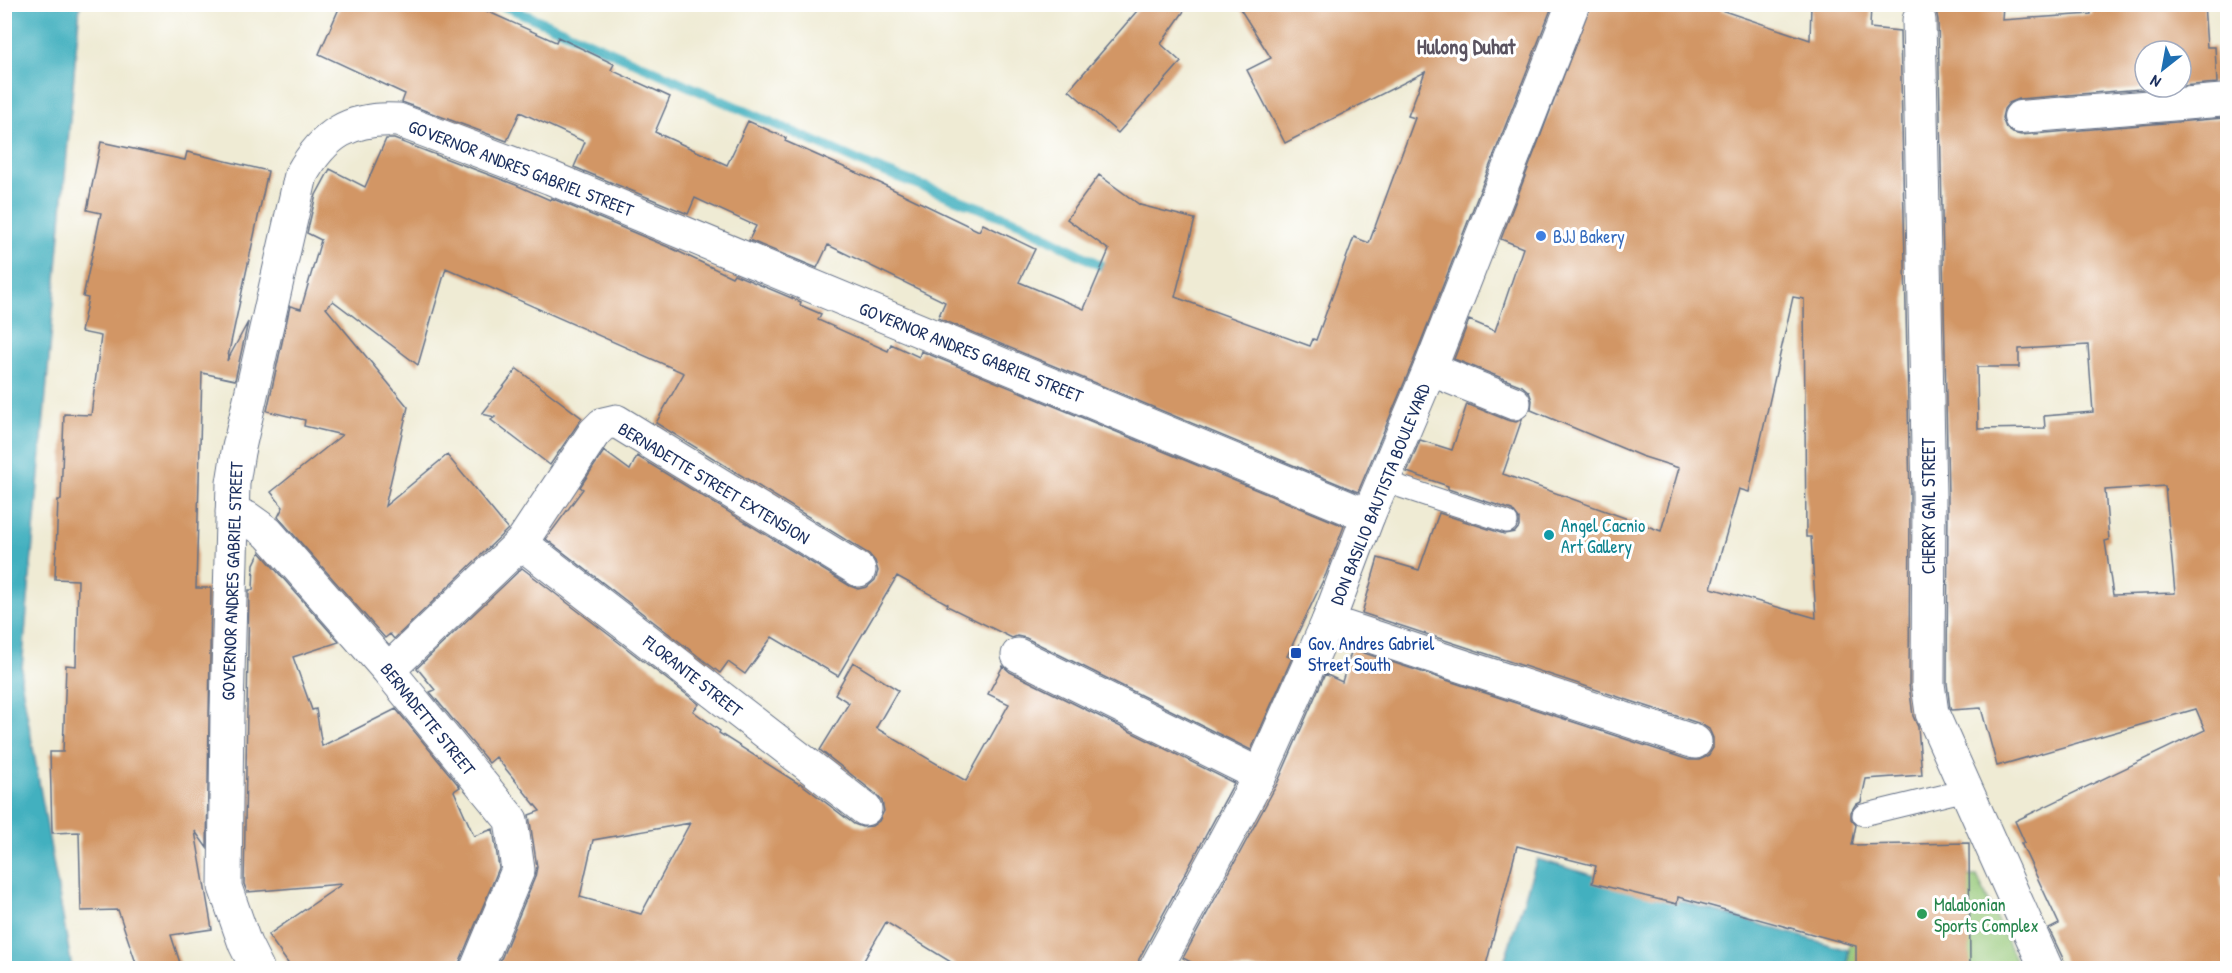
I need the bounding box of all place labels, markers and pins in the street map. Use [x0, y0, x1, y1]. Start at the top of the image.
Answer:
place label: BJJ Bakery [1553, 224, 1625, 249]
marker: BJJ Bakery [1534, 229, 1548, 243]
place label: Angel Cacnio Art Gallery [1561, 513, 1645, 559]
marker: Angel Cacnio Art Gallery [1542, 528, 1556, 542]
place label: Gov. Andres Gabriel Street South [1308, 631, 1434, 677]
marker: Gov. Andres Gabriel Street South [1289, 646, 1303, 660]
place label: Malabonian Sports Complex [1934, 892, 2039, 938]
marker: Malabonian Sports Complex [1915, 907, 1929, 921]

